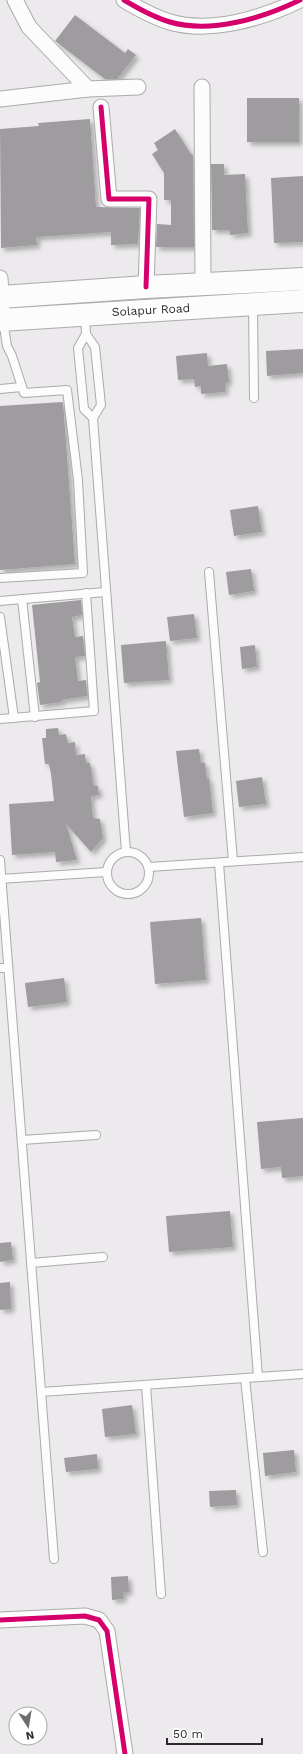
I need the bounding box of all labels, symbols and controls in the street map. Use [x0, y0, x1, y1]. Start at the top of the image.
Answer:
street label: Solapur Road [112, 301, 190, 319]
north arrow [8, 1706, 48, 1746]
scale bar [167, 1720, 262, 1746]
text: 50 m [173, 1727, 203, 1741]
text: N [25, 1728, 35, 1742]

